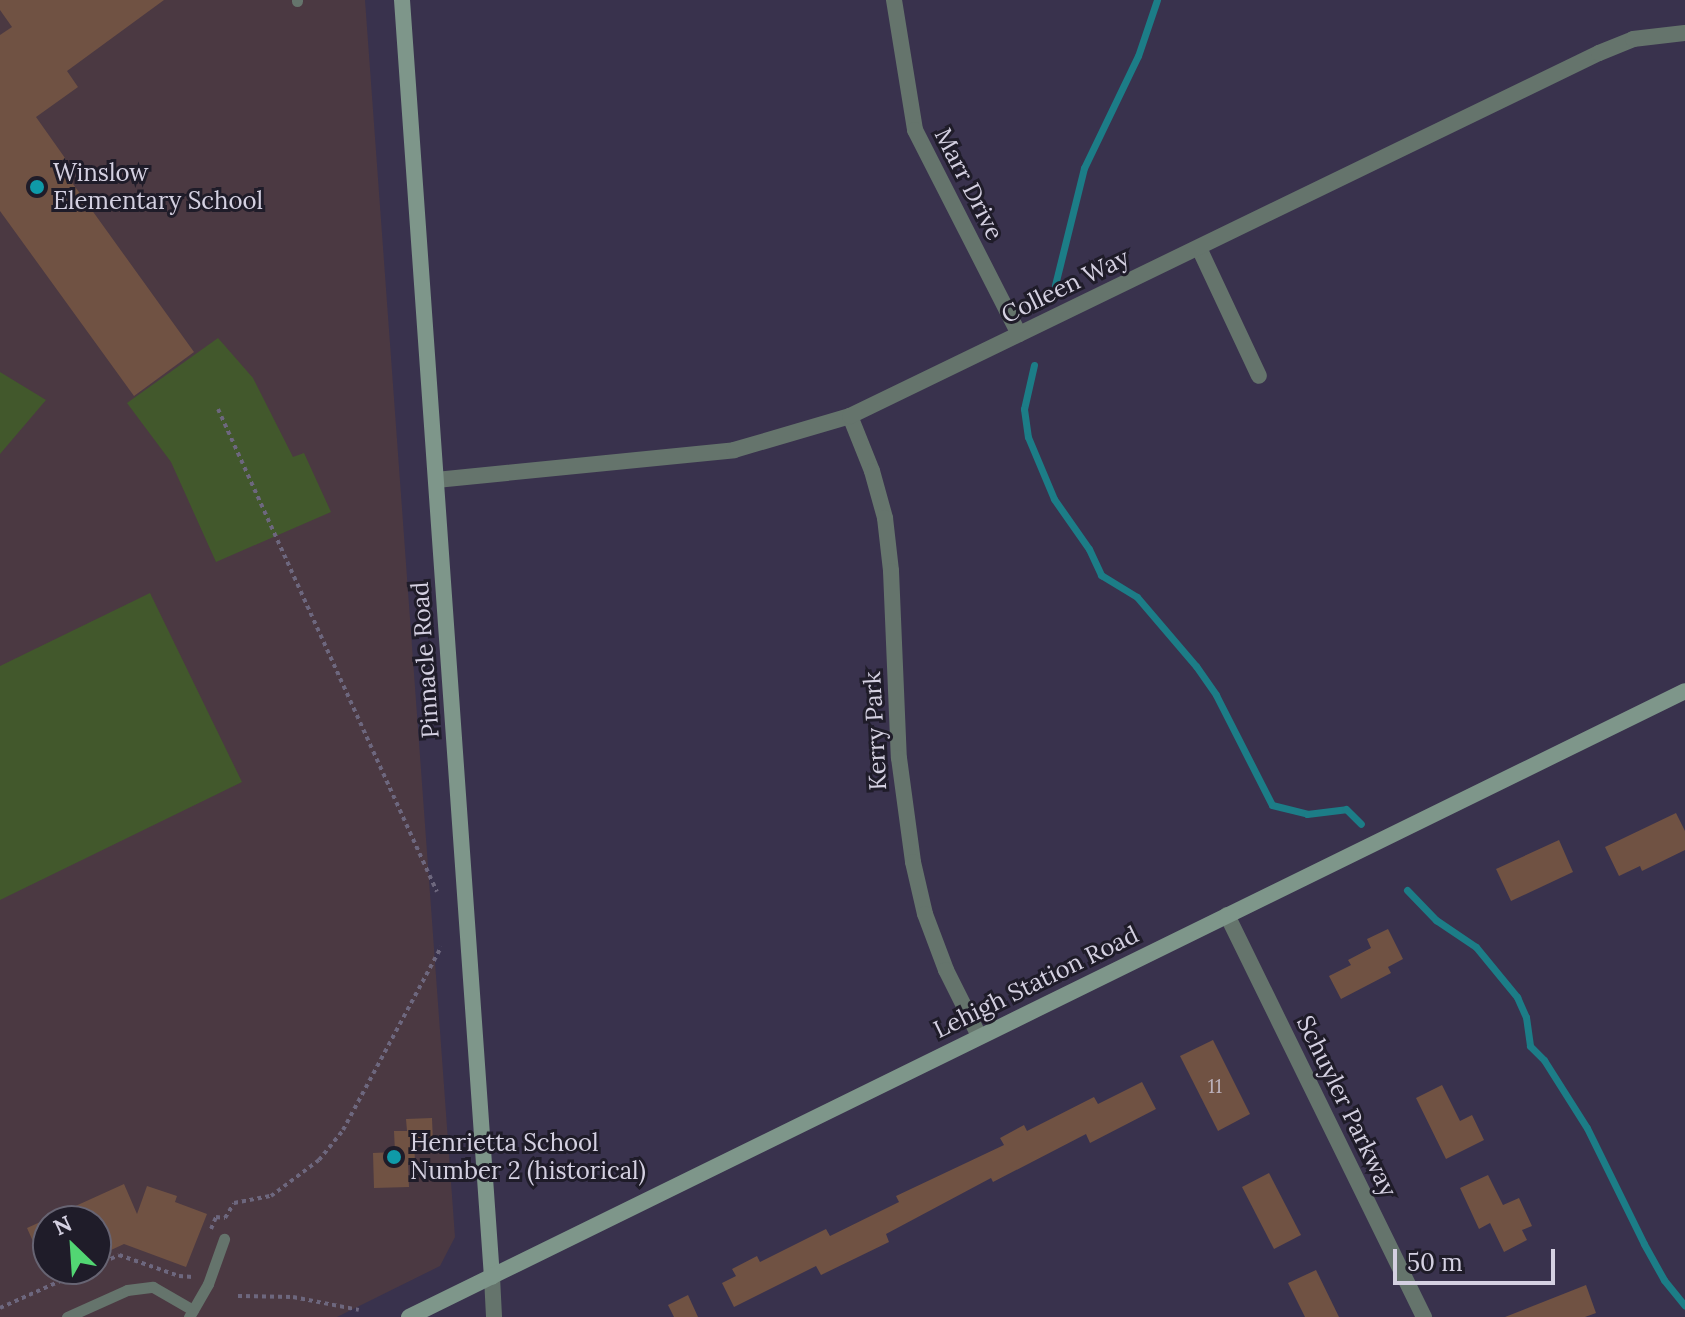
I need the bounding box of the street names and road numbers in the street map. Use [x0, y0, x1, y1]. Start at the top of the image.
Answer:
street label: Marr Drive [929, 123, 1009, 245]
street label: Colleen Way [996, 243, 1134, 329]
street label: Pinnacle Road [405, 581, 445, 739]
street label: Kerry Park [858, 671, 892, 791]
street label: Lehigh Station Road [929, 920, 1143, 1044]
street label: Schuyler Parkway [1291, 1011, 1403, 1201]

